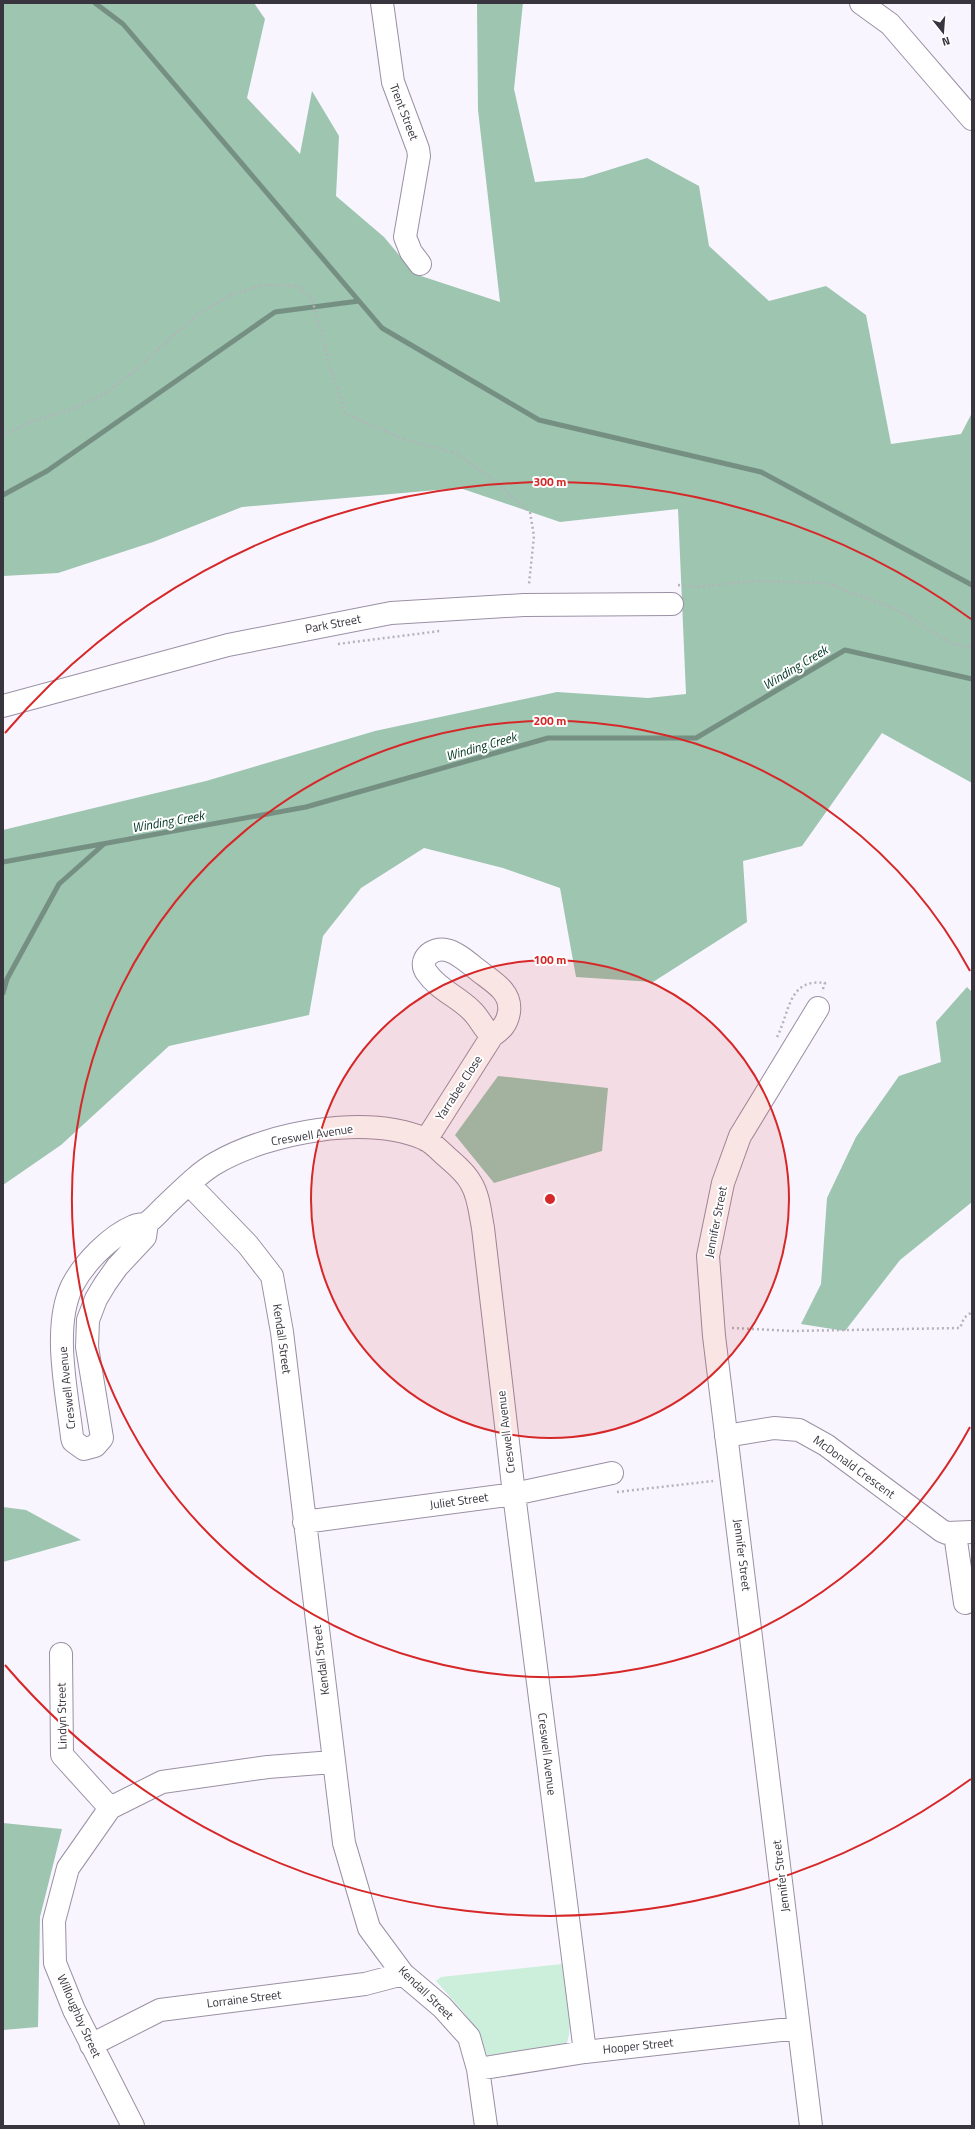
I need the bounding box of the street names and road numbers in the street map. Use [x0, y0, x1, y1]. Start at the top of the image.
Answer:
street label: Trent Street [385, 81, 424, 144]
street label: Park Street [303, 609, 363, 638]
street label: Yarrabee Close [430, 1051, 487, 1124]
street label: Creswell Avenue [269, 1119, 354, 1150]
street label: Jennifer Street [699, 1184, 732, 1259]
street label: Kendall Street [268, 1303, 297, 1376]
street label: Creswell Avenue [53, 1346, 80, 1430]
street label: Creswell Avenue [491, 1390, 520, 1474]
street label: McDonald Crescent [809, 1430, 900, 1503]
street label: Juliet Street [428, 1487, 490, 1514]
street label: Jennifer Street [729, 1518, 756, 1593]
street label: Kendall Street [307, 1623, 334, 1696]
street label: Lindyn Street [51, 1682, 72, 1750]
street label: Creswell Avenue [533, 1712, 562, 1796]
street label: Jennifer Street [767, 1838, 794, 1913]
street label: Kendall Street [394, 1961, 459, 2025]
street label: Willoughby Street [53, 1971, 107, 2061]
street label: Lorraine Street [206, 1984, 283, 2013]
street label: Hooper Street [602, 2032, 675, 2059]

